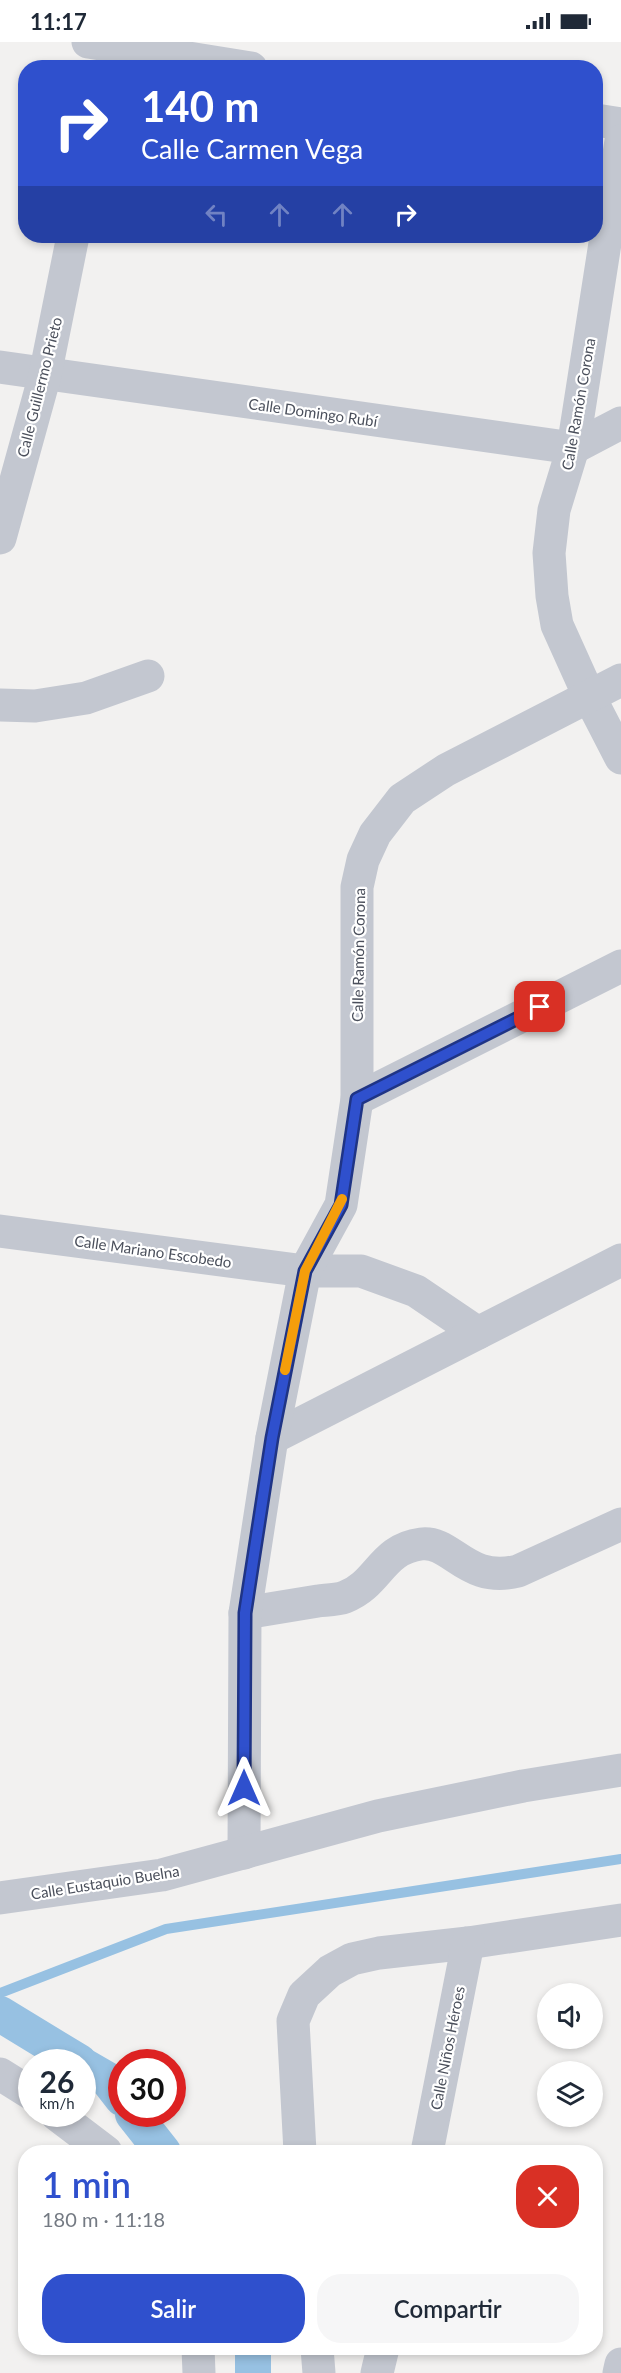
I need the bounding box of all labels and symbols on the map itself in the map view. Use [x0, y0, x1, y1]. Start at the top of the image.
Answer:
street label: Calle Guillermo Prieto [13, 315, 65, 459]
street label: Calle Ramón Corona [558, 336, 598, 472]
street label: Calle Domingo Rubí [247, 394, 380, 430]
street label: Calle Ramón Corona [348, 888, 368, 1022]
pin [514, 981, 565, 1032]
street label: Calle Mariano Escobedo [73, 1231, 233, 1271]
position arrow [212, 1756, 276, 1820]
street label: Calle Eustaquio Buelna [29, 1861, 181, 1903]
street label: Calle Niños Héroes [426, 1985, 468, 2111]
speed limit sign: 30 [108, 2049, 186, 2127]

